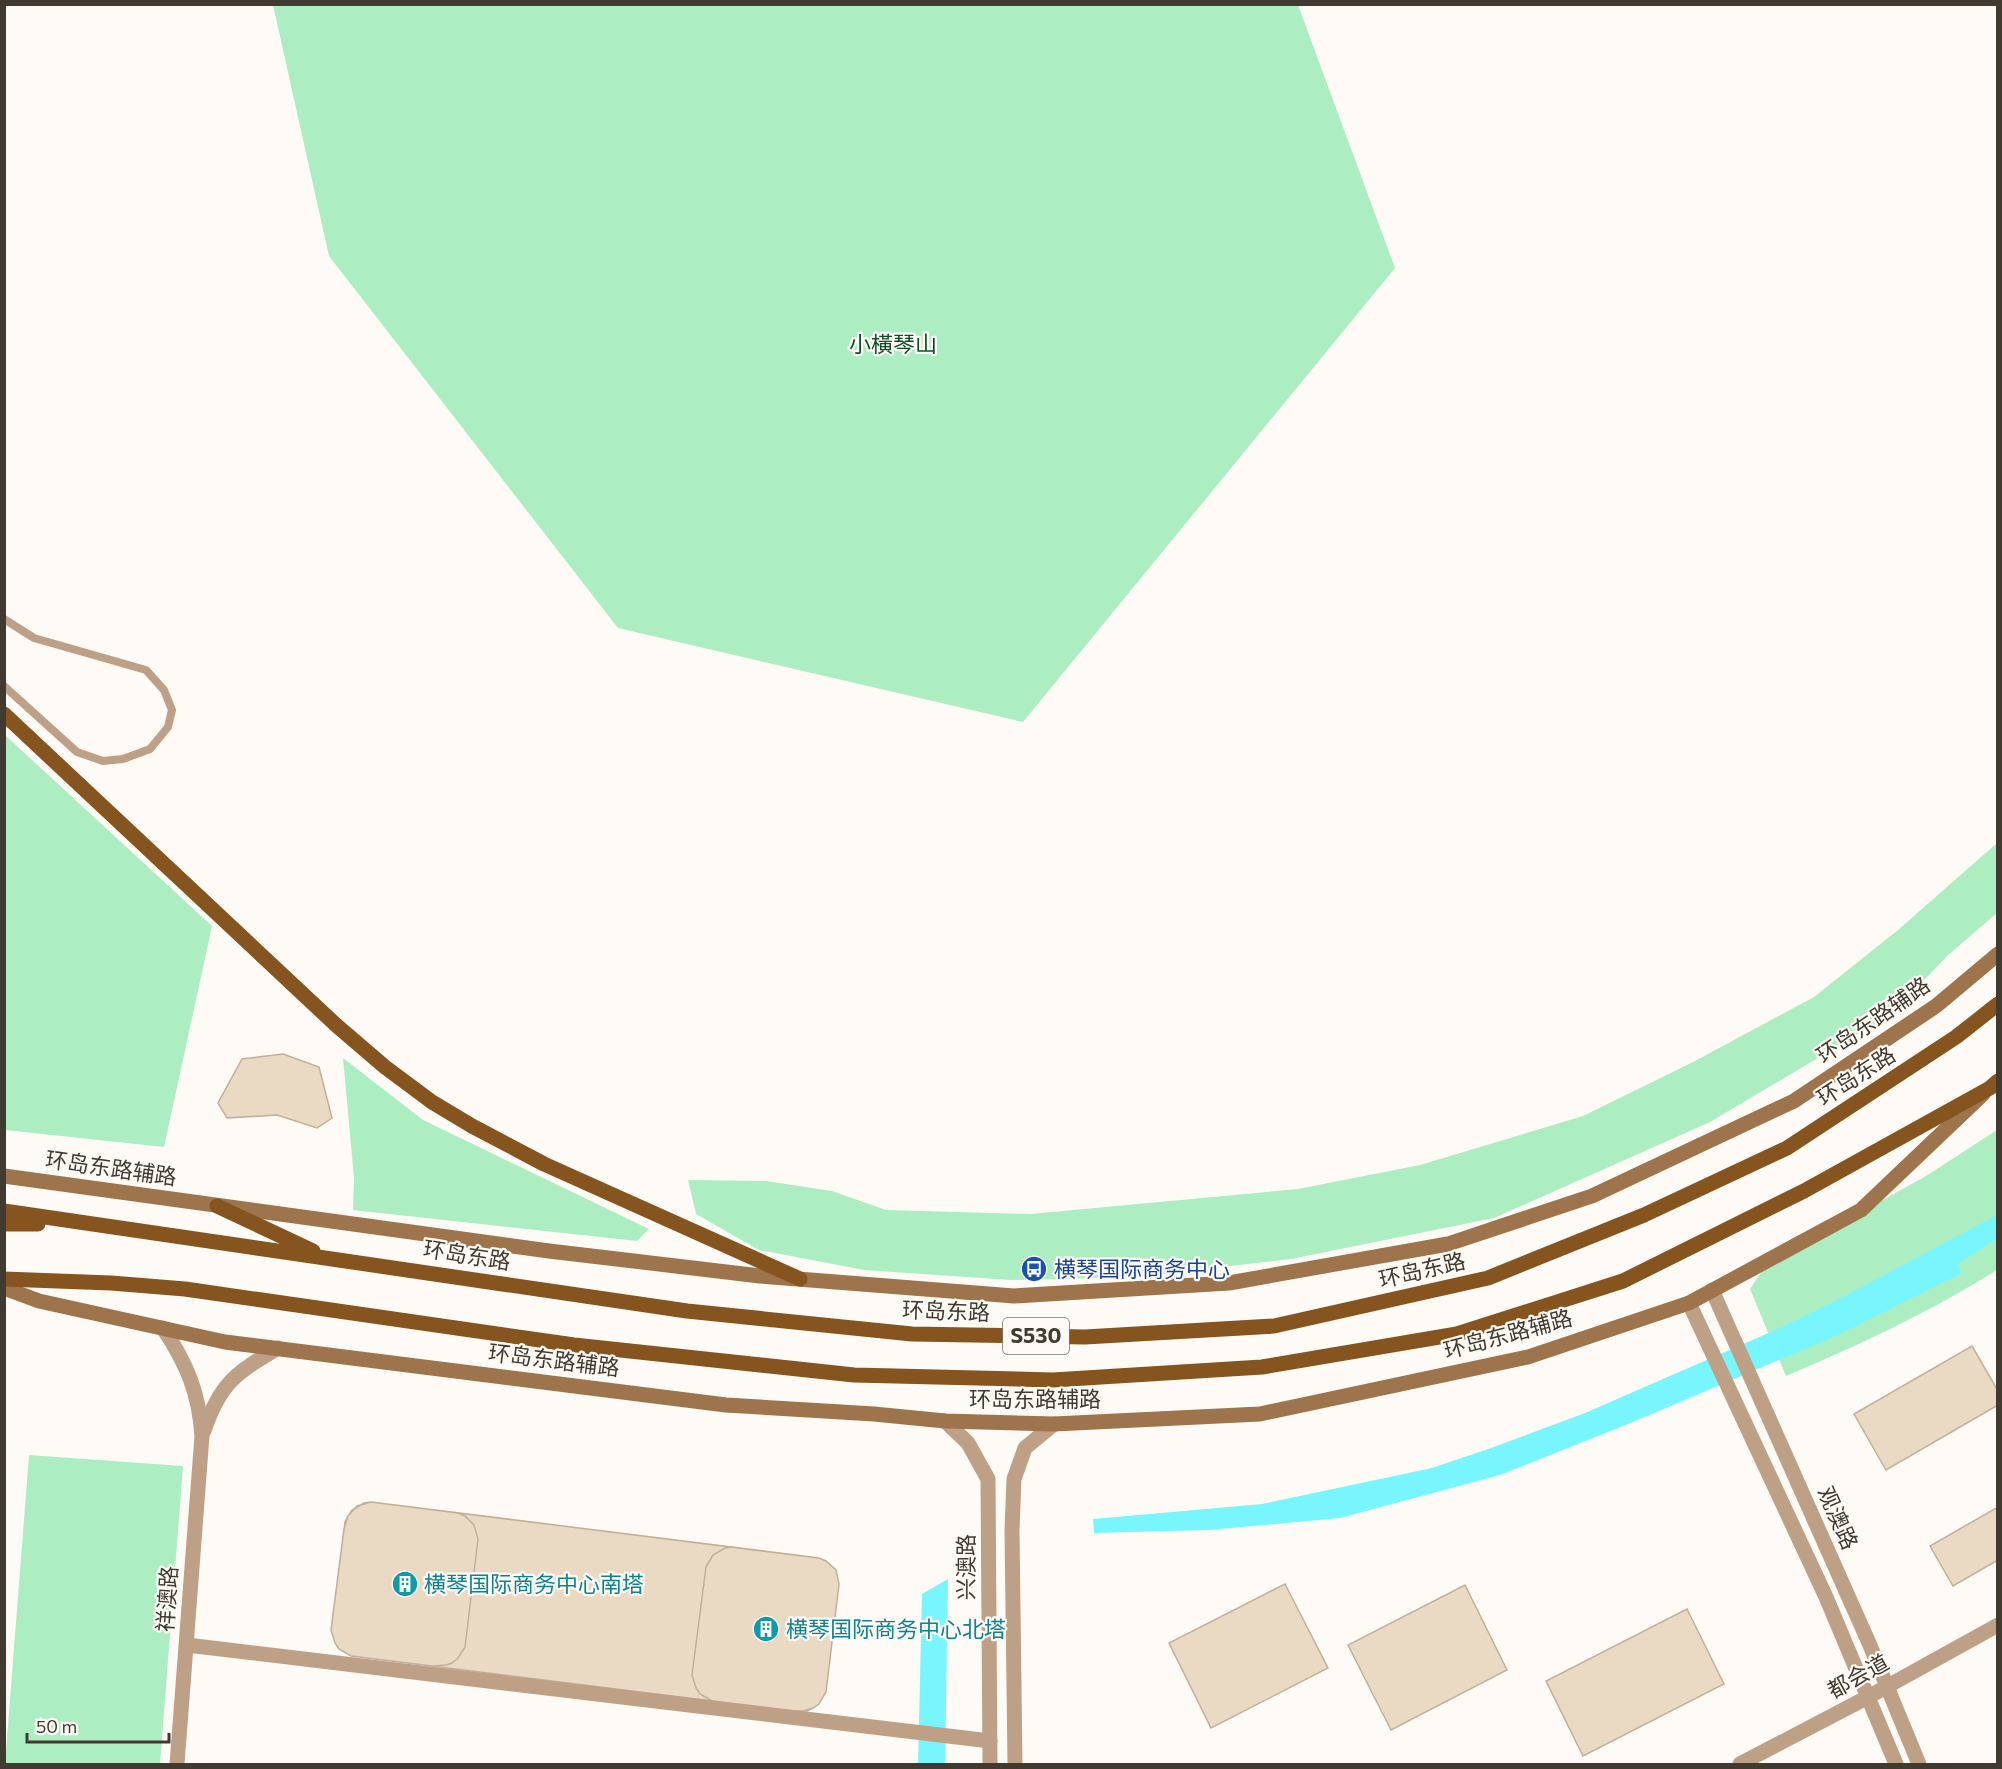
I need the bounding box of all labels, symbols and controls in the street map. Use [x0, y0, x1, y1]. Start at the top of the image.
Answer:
park label: 小橫琴山 [849, 330, 937, 357]
street label: 环岛东路辅路 [1811, 971, 1935, 1069]
street label: 环岛东路 [1811, 1040, 1900, 1111]
street label: 环岛东路辅路 [44, 1145, 178, 1190]
street label: 环岛东路 [422, 1234, 513, 1275]
street label: 环岛东路 [1376, 1246, 1468, 1293]
bus stop icon: 横琴国际商务中心 [1019, 1254, 1049, 1284]
place label: 横琴国际商务中心 [1054, 1255, 1230, 1282]
street label: 环岛东路 [902, 1295, 990, 1326]
street label: 环岛东路辅路 [1441, 1303, 1575, 1364]
road number: S530 [1003, 1318, 1069, 1354]
street label: 环岛东路辅路 [487, 1338, 621, 1381]
street label: 环岛东路辅路 [969, 1385, 1101, 1412]
street label: 观澳路 [1813, 1482, 1864, 1553]
street label: 兴澳路 [952, 1534, 979, 1600]
street label: 祥澳路 [151, 1565, 182, 1633]
building icon: 横琴国际商务中心南塔 [390, 1569, 420, 1599]
place label: 横琴国际商务中心南塔 [424, 1570, 644, 1597]
building icon: 横琴国际商务中心北塔 [751, 1614, 781, 1644]
place label: 横琴国际商务中心北塔 [786, 1615, 1006, 1642]
street label: 都会道 [1822, 1648, 1893, 1703]
scale bar [27, 1706, 170, 1744]
text: 50 m [36, 1715, 77, 1737]

